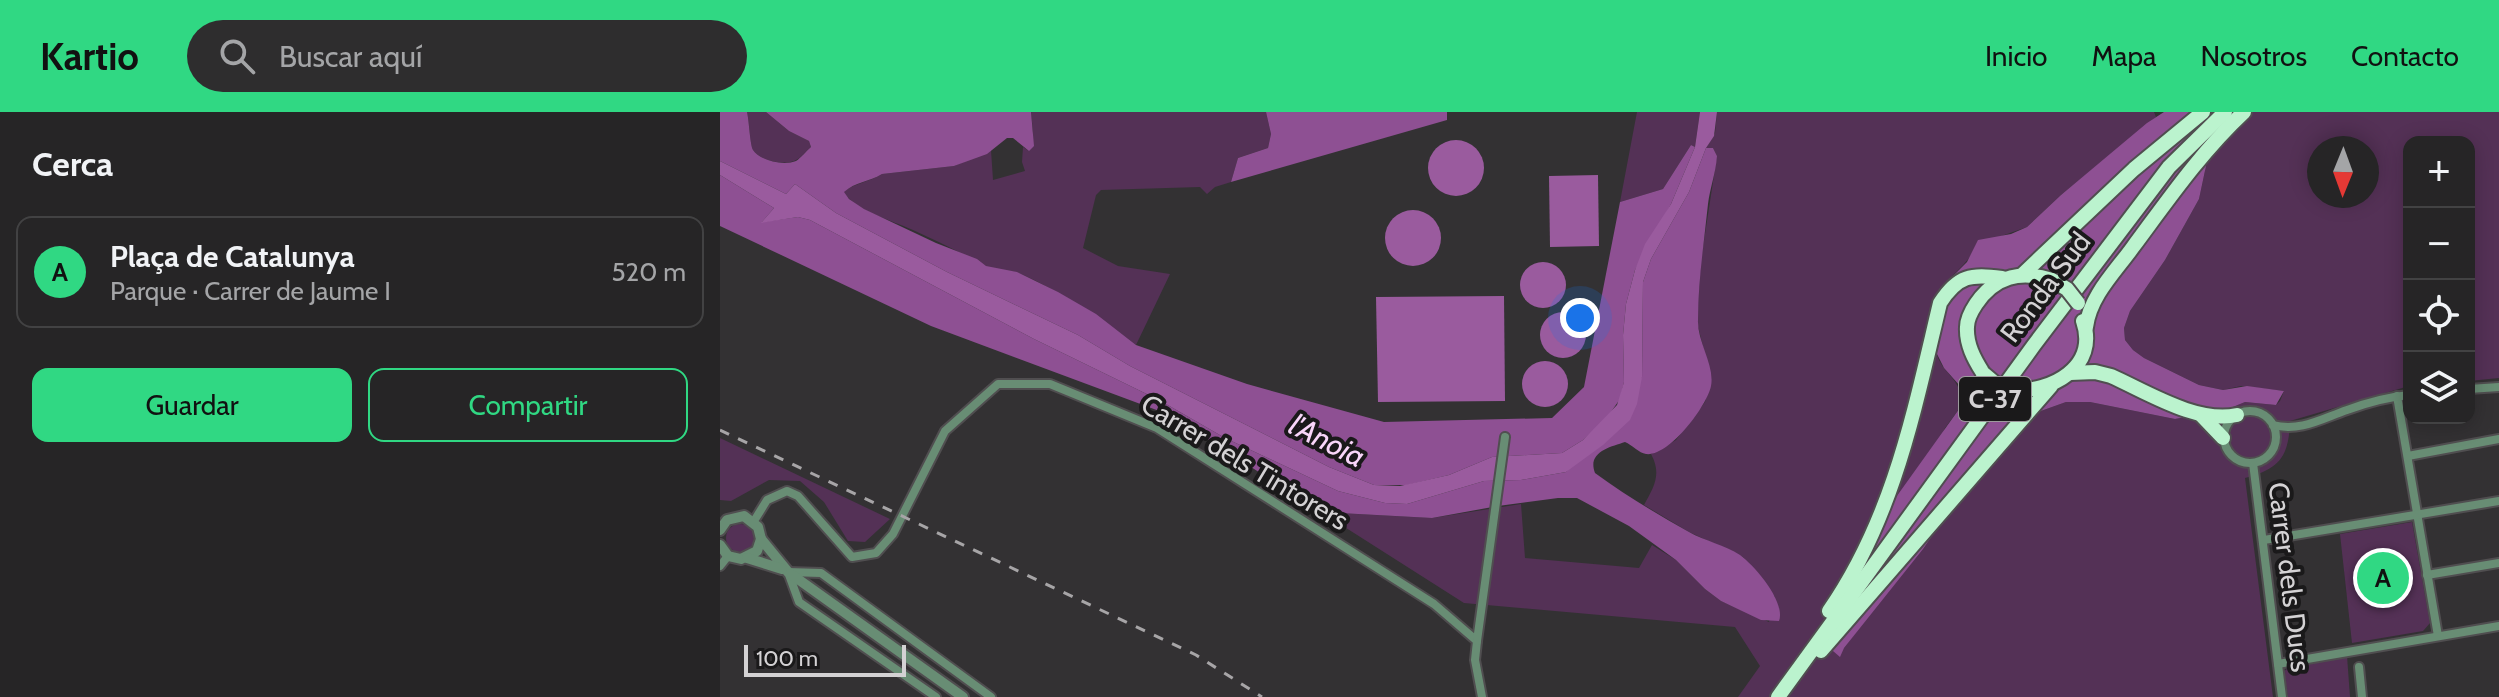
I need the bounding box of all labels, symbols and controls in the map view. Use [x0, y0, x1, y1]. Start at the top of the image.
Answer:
search box [187, 20, 747, 92]
text: Kartio [40, 33, 139, 80]
icon: search [215, 34, 259, 78]
text: Buscar aquí [279, 38, 422, 75]
text: Inicio [1985, 39, 2048, 73]
text: Mapa [2092, 39, 2157, 73]
text: Nosotros [2201, 39, 2307, 73]
text: Contacto [2351, 39, 2459, 73]
north arrow [2307, 136, 2379, 208]
map controls [2403, 136, 2475, 424]
button: + [2403, 136, 2475, 208]
text: Cerca [32, 143, 113, 185]
button: − [2403, 208, 2475, 280]
street label: Ronda Sud [1993, 225, 2097, 349]
text: Plaça de Catalunya [110, 238, 355, 275]
text: A [52, 256, 68, 288]
text: 520 m [612, 256, 686, 288]
text: Parque · Carrer de Jaume I [110, 275, 391, 307]
button: locate [2403, 280, 2475, 352]
your location [1560, 298, 1600, 338]
button: layers [2403, 352, 2475, 424]
button: Guardar [32, 368, 352, 442]
button: Compartir [368, 368, 688, 442]
road number: C-37 [1959, 377, 2031, 421]
street label: Carrer dels Tintorers [1135, 387, 1355, 537]
water label: l'Anoia [1283, 406, 1371, 475]
street label: Carrer dels Ducs [2261, 480, 2319, 674]
pin: A [2357, 548, 2409, 608]
scale bar [744, 641, 906, 677]
text: 100 m [756, 645, 818, 672]

